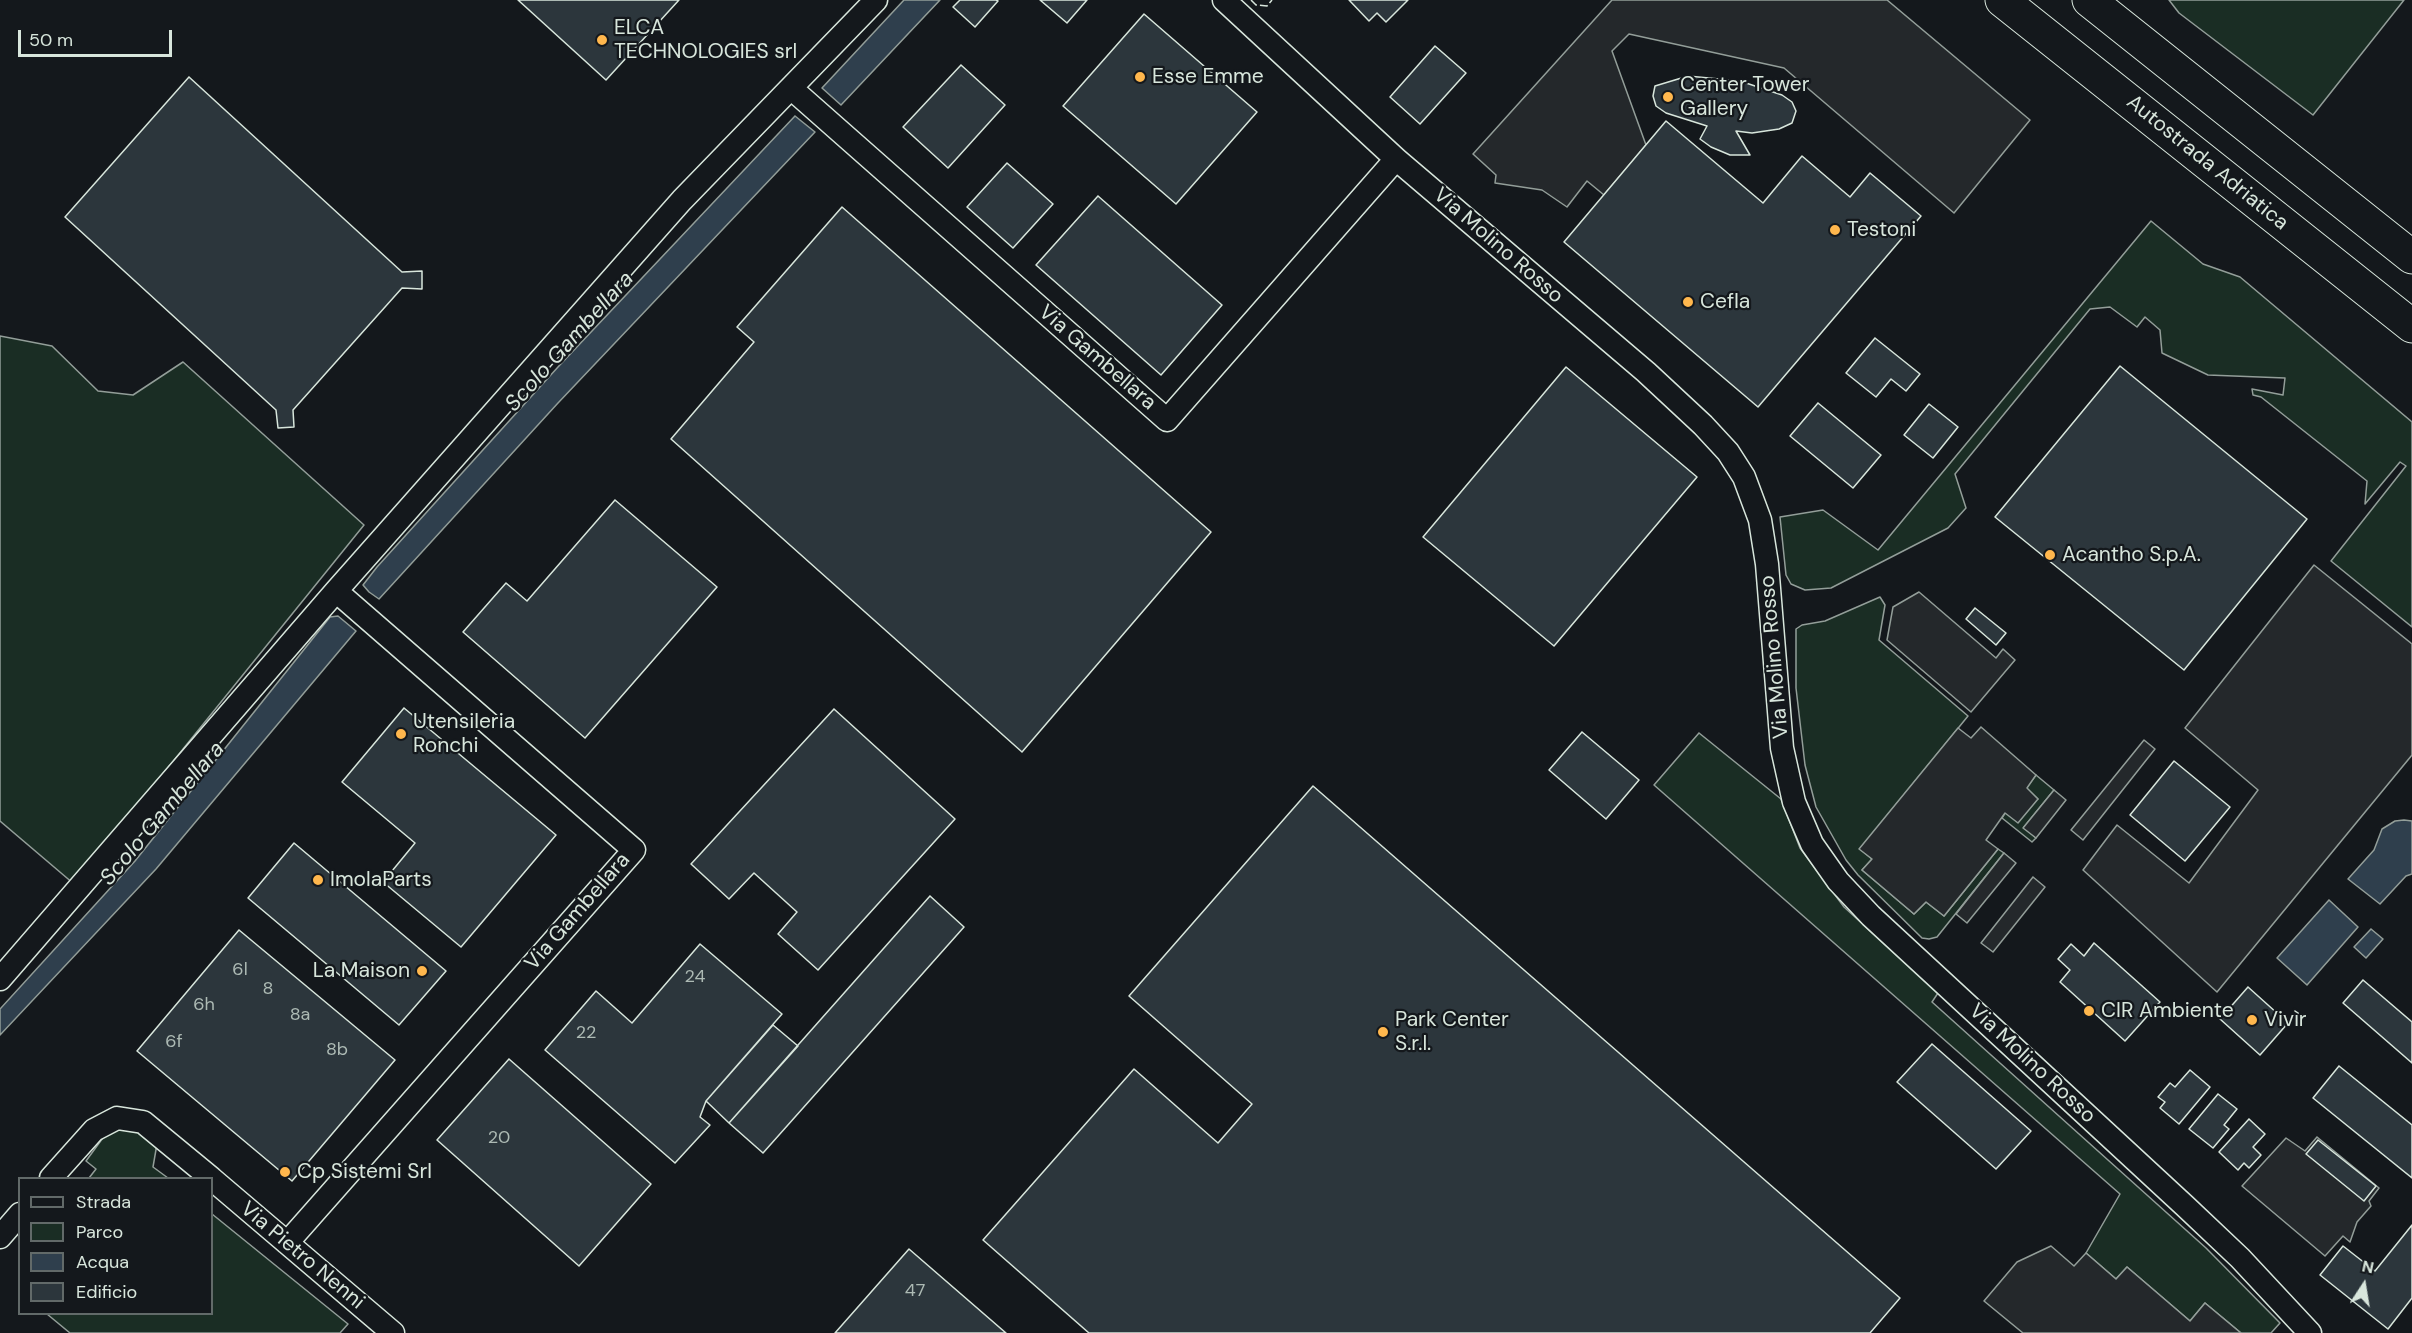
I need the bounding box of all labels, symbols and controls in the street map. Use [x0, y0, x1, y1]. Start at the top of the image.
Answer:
place label: ELCA TECHNOLOGIES srl [614, 15, 797, 65]
scale bar [21, 18, 176, 56]
text: 50 m [29, 28, 73, 52]
marker: ELCA TECHNOLOGIES srl [595, 33, 609, 47]
place label: Esse Emme [1152, 64, 1264, 90]
marker: Esse Emme [1133, 70, 1147, 84]
place label: Center Tower Gallery [1680, 72, 1810, 122]
marker: Center Tower Gallery [1661, 90, 1675, 104]
street label: Autostrada Adriatica [2121, 90, 2293, 236]
street label: Via Molino Rosso [1428, 183, 1568, 309]
place label: Testoni [1847, 217, 1916, 243]
marker: Testoni [1828, 223, 1842, 237]
water label: Scolo Gambellara [500, 266, 640, 418]
place label: Cefla [1700, 289, 1750, 315]
marker: Cefla [1681, 295, 1695, 309]
street label: Via Gambellara [1033, 300, 1161, 416]
place label: Acantho S.p.A. [2062, 542, 2201, 568]
marker: Acantho S.p.A. [2043, 548, 2057, 562]
street label: Via Molino Rosso [1755, 574, 1795, 740]
place label: Utensileria Ronchi [413, 709, 515, 759]
marker: Utensileria Ronchi [394, 727, 408, 741]
water label: Scolo Gambellara [95, 737, 231, 891]
street label: Via Gambellara [520, 848, 636, 976]
place label: ImolaParts [330, 867, 432, 893]
marker: ImolaParts [311, 873, 325, 887]
place label: La Maison [313, 958, 410, 984]
house number: 6l [232, 959, 248, 981]
marker: La Maison [415, 964, 429, 978]
house number: 24 [685, 966, 705, 988]
house number: 8 [263, 978, 273, 1000]
house number: 6h [193, 994, 215, 1016]
place label: CIR Ambiente [2101, 998, 2234, 1024]
street label: Via Molino Rosso [1963, 999, 2101, 1129]
house number: 8a [290, 1004, 310, 1026]
marker: CIR Ambiente [2082, 1004, 2096, 1018]
place label: Park Center S.r.l. [1395, 1007, 1509, 1057]
place label: Vivìr [2264, 1007, 2307, 1033]
marker: Vivìr [2245, 1013, 2259, 1027]
house number: 22 [576, 1022, 596, 1044]
marker: Park Center S.r.l. [1376, 1025, 1390, 1039]
house number: 6f [165, 1031, 183, 1053]
house number: 8b [326, 1039, 348, 1061]
house number: 20 [488, 1127, 510, 1149]
place label: Cp Sistemi Srl [297, 1159, 432, 1185]
marker: Cp Sistemi Srl [278, 1165, 292, 1179]
legend [18, 1177, 213, 1315]
text: Strada [76, 1190, 131, 1214]
street label: Via Pietro Nenni [235, 1197, 369, 1315]
text: Parco [76, 1220, 123, 1244]
text: Acqua [76, 1250, 129, 1274]
north arrow [2334, 1255, 2394, 1315]
text: N [2360, 1255, 2376, 1278]
text: Edificio [76, 1280, 137, 1304]
house number: 47 [905, 1280, 925, 1302]

